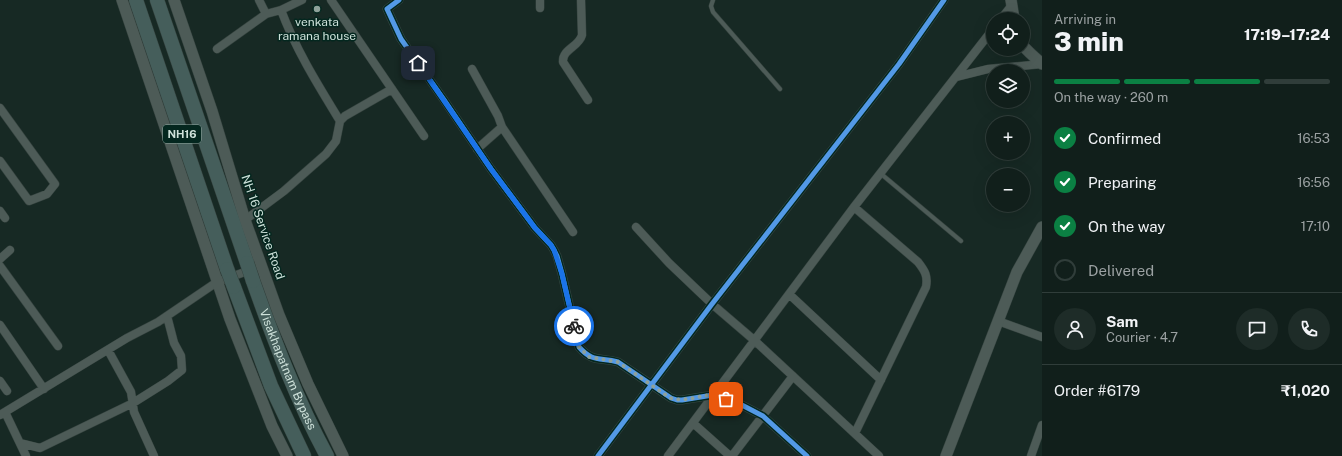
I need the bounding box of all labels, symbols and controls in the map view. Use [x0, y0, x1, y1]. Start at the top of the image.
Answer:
marker: venkata ramana house [312, 4, 322, 14]
map controls [986, 12, 1030, 212]
button: locate [986, 12, 1030, 56]
text: Arriving in [1054, 12, 1116, 27]
place label: venkata ramana house [278, 15, 356, 43]
text: 3 min [1054, 26, 1124, 57]
text: 17:19–17:24 [1244, 26, 1330, 43]
pin [401, 46, 435, 80]
icon: home [407, 52, 429, 74]
button: layers [986, 64, 1030, 108]
text: On the way · 260 m [1054, 90, 1168, 105]
button: + [986, 116, 1030, 160]
road number: NH16 [163, 125, 201, 143]
icon: check [1054, 127, 1076, 149]
text: Confirmed [1088, 130, 1161, 147]
text: 16:53 [1297, 131, 1330, 146]
button: − [986, 168, 1030, 212]
icon: check [1054, 171, 1076, 193]
street label: NH 16 Service Road [239, 173, 287, 281]
text: Preparing [1088, 174, 1157, 191]
text: 16:56 [1297, 175, 1330, 190]
icon: check [1054, 215, 1076, 237]
text: On the way [1088, 218, 1165, 235]
text: 17:10 [1301, 219, 1330, 234]
text: Delivered [1088, 262, 1154, 279]
courier [554, 306, 594, 346]
street label: Visakhapatnam Bypass [257, 307, 319, 432]
button: person [1054, 308, 1096, 350]
button: chat [1236, 308, 1278, 350]
button: phone [1288, 308, 1330, 350]
text: Sam [1106, 313, 1138, 330]
icon: bike [563, 315, 585, 337]
text: Courier · 4.7 [1106, 330, 1178, 345]
pin [709, 382, 743, 416]
text: Order #6179 [1054, 382, 1140, 399]
text: ₹1,020 [1281, 382, 1330, 399]
icon: bag [715, 388, 737, 410]

